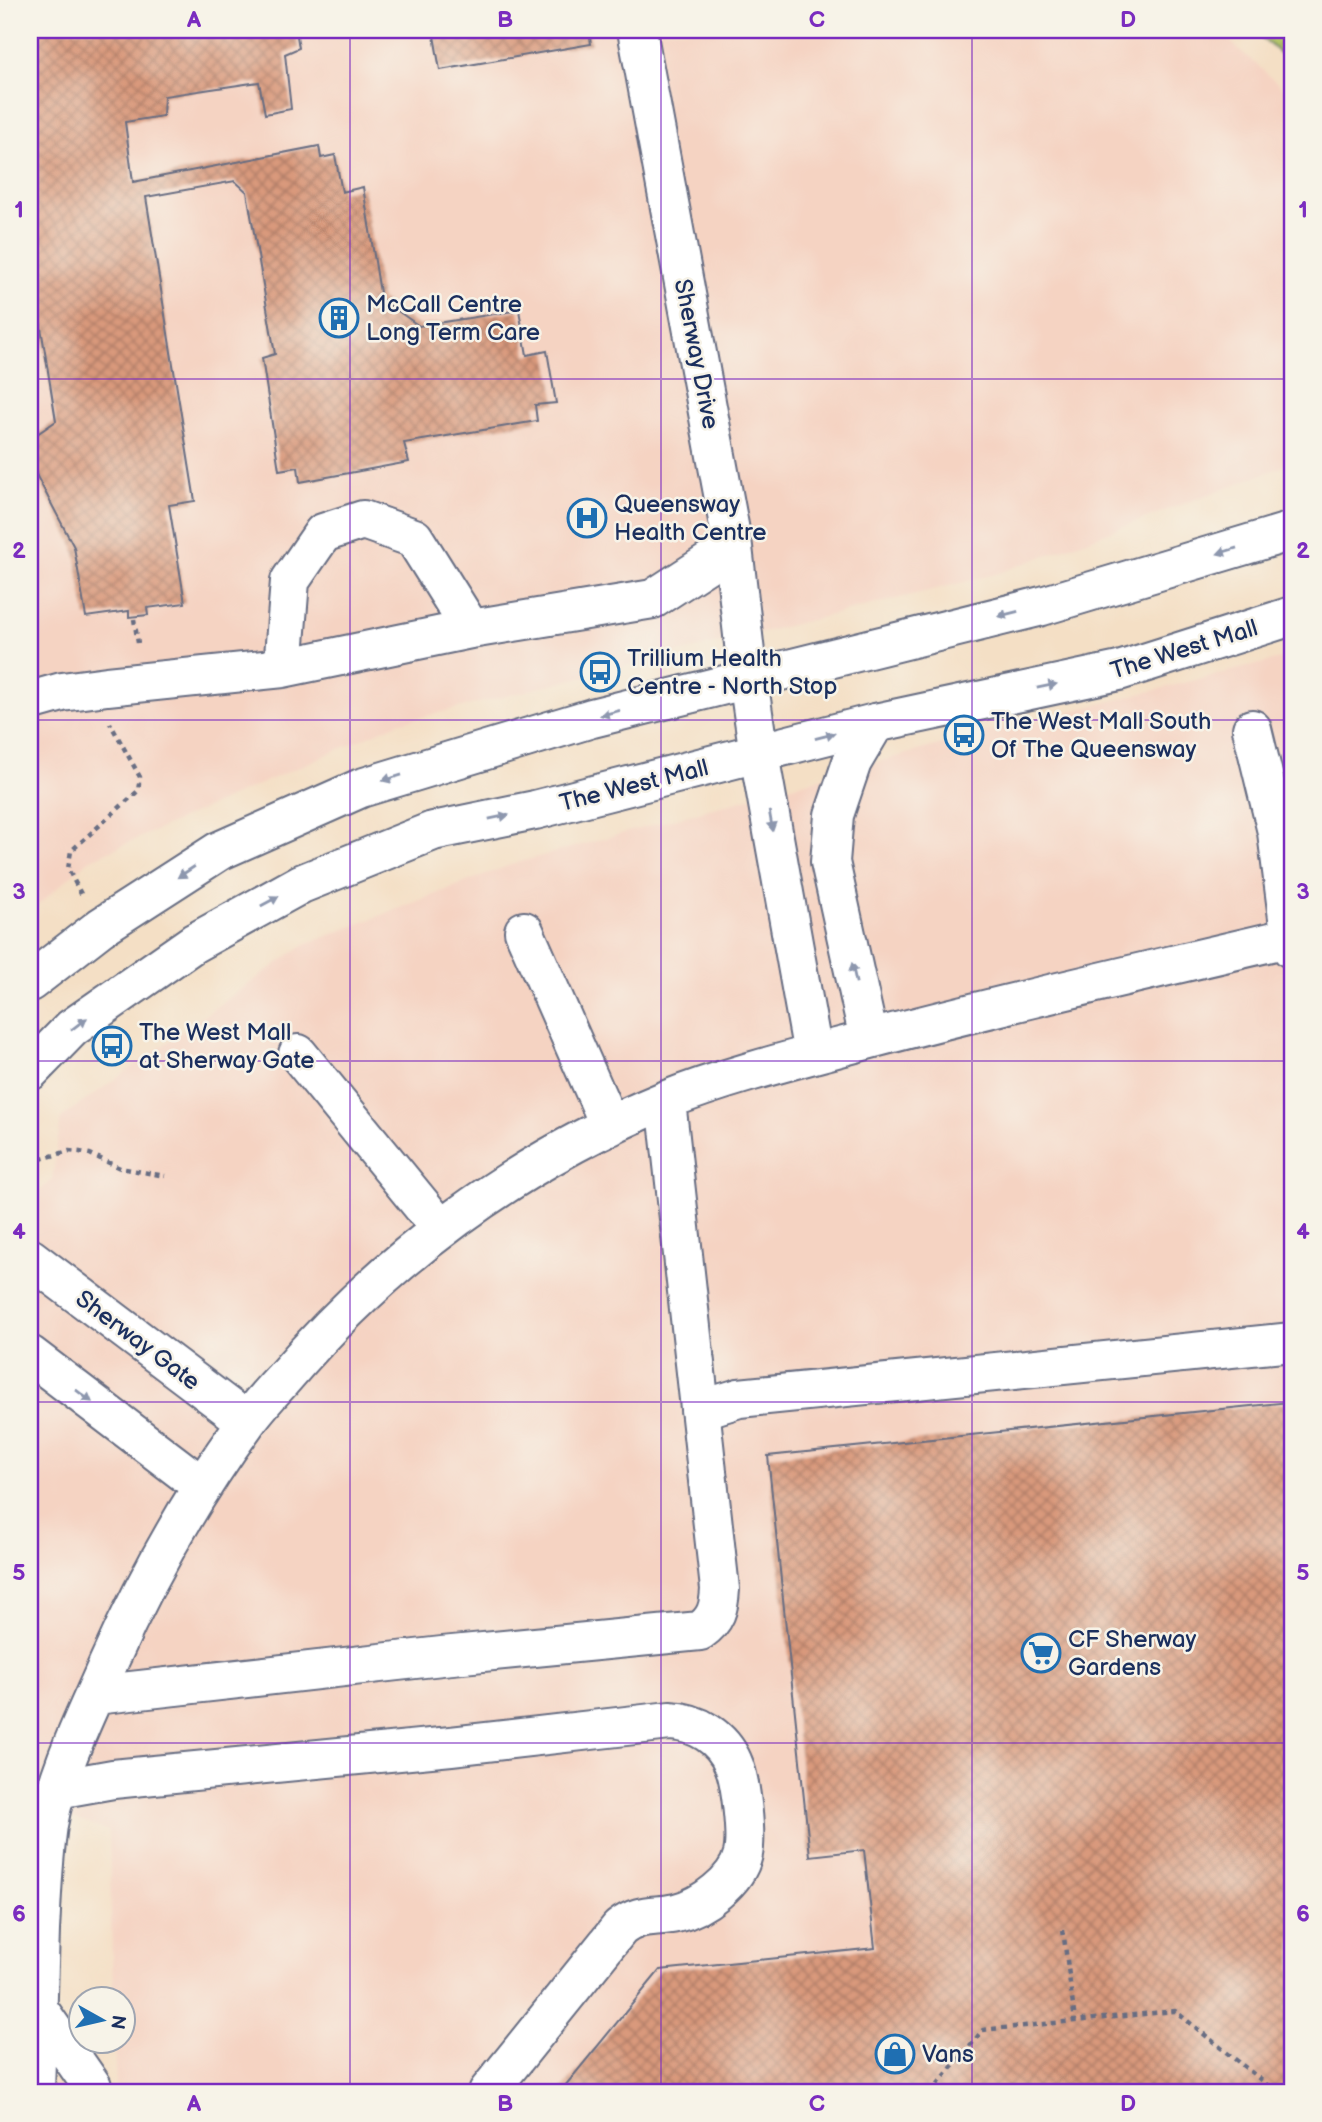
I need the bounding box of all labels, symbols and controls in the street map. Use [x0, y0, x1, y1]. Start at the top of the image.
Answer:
text: A [186, 6, 202, 34]
text: B [497, 6, 513, 34]
text: C [809, 6, 825, 34]
text: D [1120, 6, 1136, 34]
text: 1 [14, 196, 24, 224]
text: 1 [1298, 196, 1308, 224]
street label: Sherway Drive [668, 277, 725, 432]
place label: McCall Centre Long Term Care [366, 290, 540, 347]
building icon: McCall Centre Long Term Care [318, 297, 360, 339]
place label: Queensway Health Centre [614, 490, 766, 547]
hospital icon: Queensway Health Centre [566, 497, 608, 539]
text: 2 [12, 537, 26, 565]
text: 2 [1296, 537, 1310, 565]
one-way arrow [1216, 546, 1237, 556]
one-way arrow [997, 609, 1019, 620]
street label: The West Mall [1107, 613, 1261, 686]
place label: Trillium Health Centre - North Stop [627, 644, 837, 701]
bus stop icon: Trillium Health Centre - North Stop [579, 651, 621, 693]
one-way arrow [1036, 681, 1058, 692]
place label: The West Mall South Of The Queensway [991, 707, 1211, 764]
one-way arrow [599, 708, 621, 719]
bus stop icon: The West Mall South Of The Queensway [943, 714, 985, 756]
one-way arrow [814, 730, 836, 741]
street label: The West Mall [557, 753, 712, 818]
one-way arrow [382, 774, 403, 784]
one-way arrow [766, 810, 777, 832]
one-way arrow [488, 812, 510, 823]
one-way arrow [177, 865, 195, 879]
text: 3 [12, 878, 26, 906]
text: 3 [1296, 878, 1310, 906]
one-way arrow [260, 895, 280, 907]
one-way arrow [849, 962, 860, 984]
one-way arrow [70, 1017, 88, 1031]
place label: The West Mall at Sherway Gate [139, 1018, 314, 1075]
bus stop icon: The West Mall at Sherway Gate [91, 1025, 133, 1067]
text: 4 [12, 1218, 26, 1246]
text: 4 [1296, 1218, 1310, 1246]
street label: Sherway Gate [70, 1284, 206, 1397]
one-way arrow [75, 1389, 93, 1403]
text: 5 [12, 1559, 26, 1587]
text: 5 [1296, 1559, 1310, 1587]
place label: CF Sherway Gardens [1068, 1625, 1197, 1682]
supermarket icon: CF Sherway Gardens [1020, 1632, 1062, 1674]
text: 6 [12, 1900, 26, 1928]
text: 6 [1296, 1900, 1310, 1928]
north arrow [66, 1986, 136, 2056]
text: N [105, 2013, 130, 2031]
shop icon: Vans [874, 2033, 916, 2075]
place label: Vans [922, 2040, 974, 2069]
text: A [186, 2090, 202, 2118]
text: B [497, 2090, 513, 2118]
text: C [809, 2090, 825, 2118]
text: D [1120, 2090, 1136, 2118]

